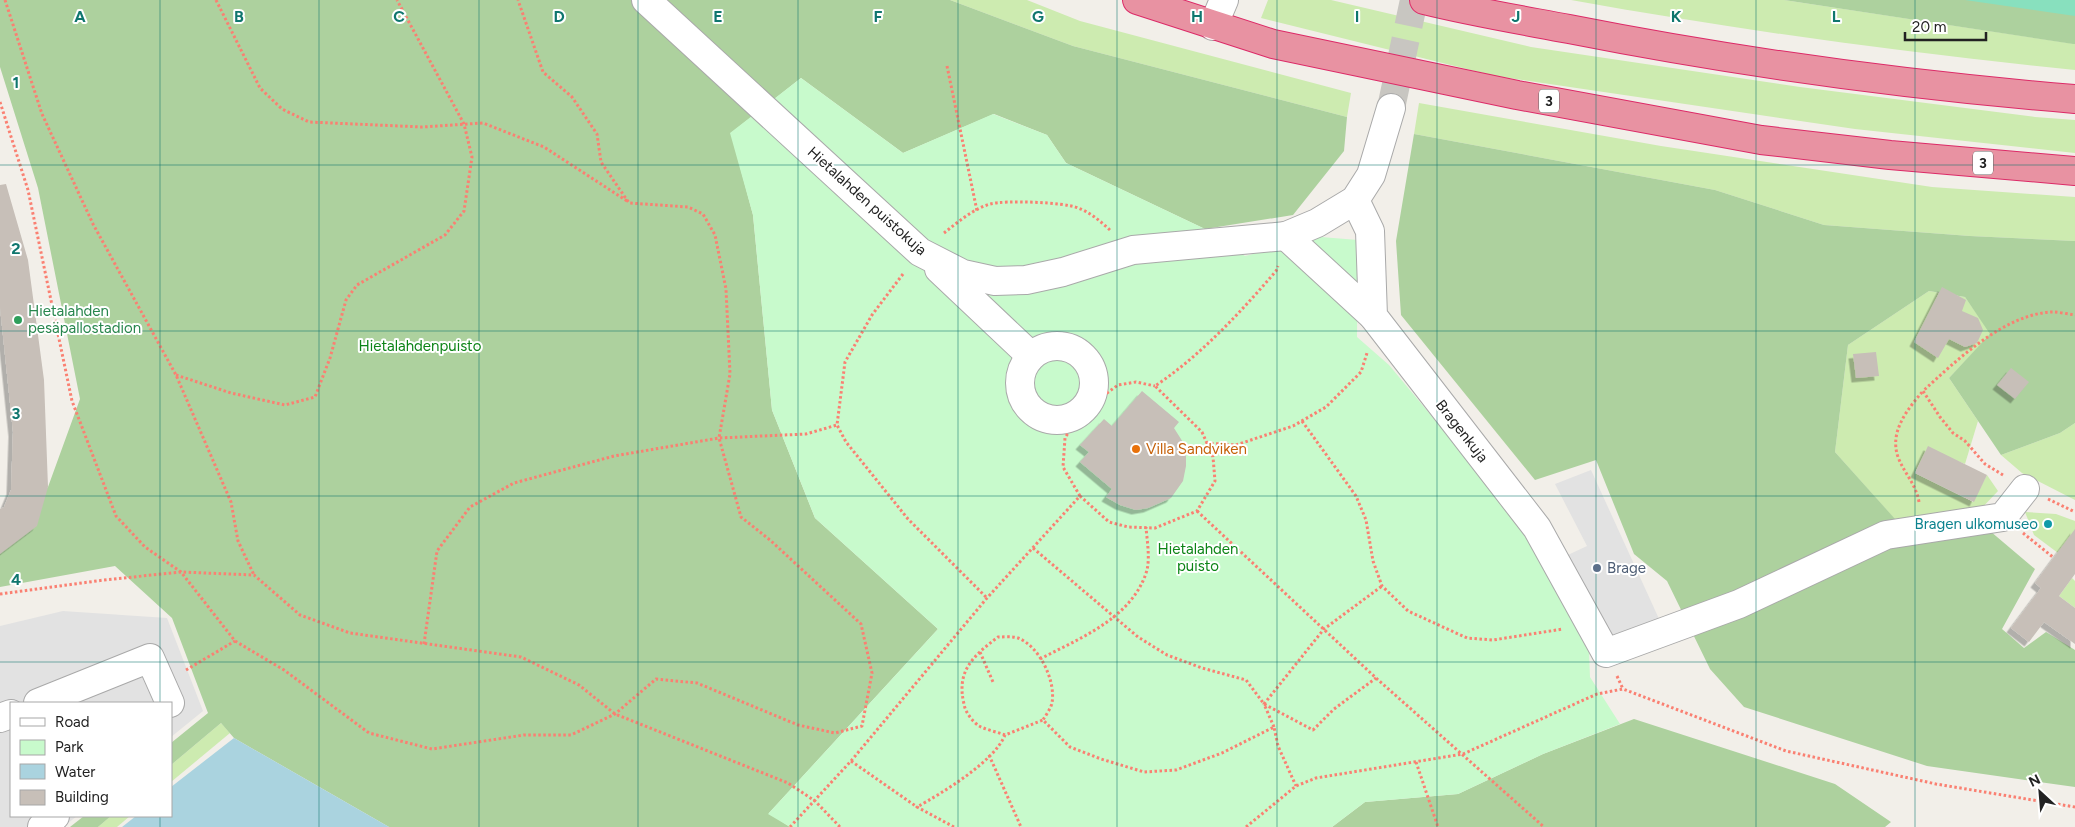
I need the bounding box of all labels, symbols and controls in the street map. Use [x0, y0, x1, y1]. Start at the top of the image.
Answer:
text: A [74, 7, 86, 26]
text: B [234, 7, 244, 26]
text: C [393, 7, 405, 26]
text: D [553, 7, 565, 26]
text: E [713, 7, 723, 26]
text: F [874, 7, 883, 26]
text: G [1032, 7, 1044, 26]
text: H [1191, 7, 1203, 26]
text: I [1355, 7, 1359, 26]
text: J [1512, 7, 1520, 26]
text: K [1671, 7, 1682, 26]
text: L [1832, 7, 1841, 26]
scale bar [1905, 10, 1986, 42]
text: 20 m [1912, 18, 1946, 36]
text: 1 [13, 73, 19, 92]
road number: 3 [1539, 90, 1559, 112]
street label: Hietalahden puistokuja [804, 143, 930, 259]
road number: 3 [1973, 152, 1993, 174]
text: 2 [11, 239, 21, 258]
place label: Hietalahden pesäpallostadion [28, 302, 141, 337]
marker: Hietalahden pesäpallostadion [12, 314, 24, 326]
park label: Hietalahdenpuisto [359, 337, 482, 355]
street label: Bragenkuja [1432, 396, 1492, 466]
text: 3 [12, 404, 21, 423]
place label: Villa Sandviken [1146, 440, 1247, 458]
marker: Villa Sandviken [1130, 443, 1142, 455]
place label: Bragen ulkomuseo [1915, 515, 2038, 533]
marker: Bragen ulkomuseo [2042, 518, 2054, 530]
park label: Hietalahden puisto [1158, 540, 1238, 575]
place label: Brage [1607, 559, 1646, 577]
marker: Brage [1591, 562, 1603, 574]
text: 4 [11, 570, 21, 589]
legend [10, 702, 172, 817]
text: Road [55, 713, 90, 731]
text: Park [55, 738, 84, 756]
text: Water [55, 763, 95, 781]
north arrow [2015, 767, 2065, 817]
text: N [2026, 771, 2043, 791]
text: Building [55, 788, 109, 806]

